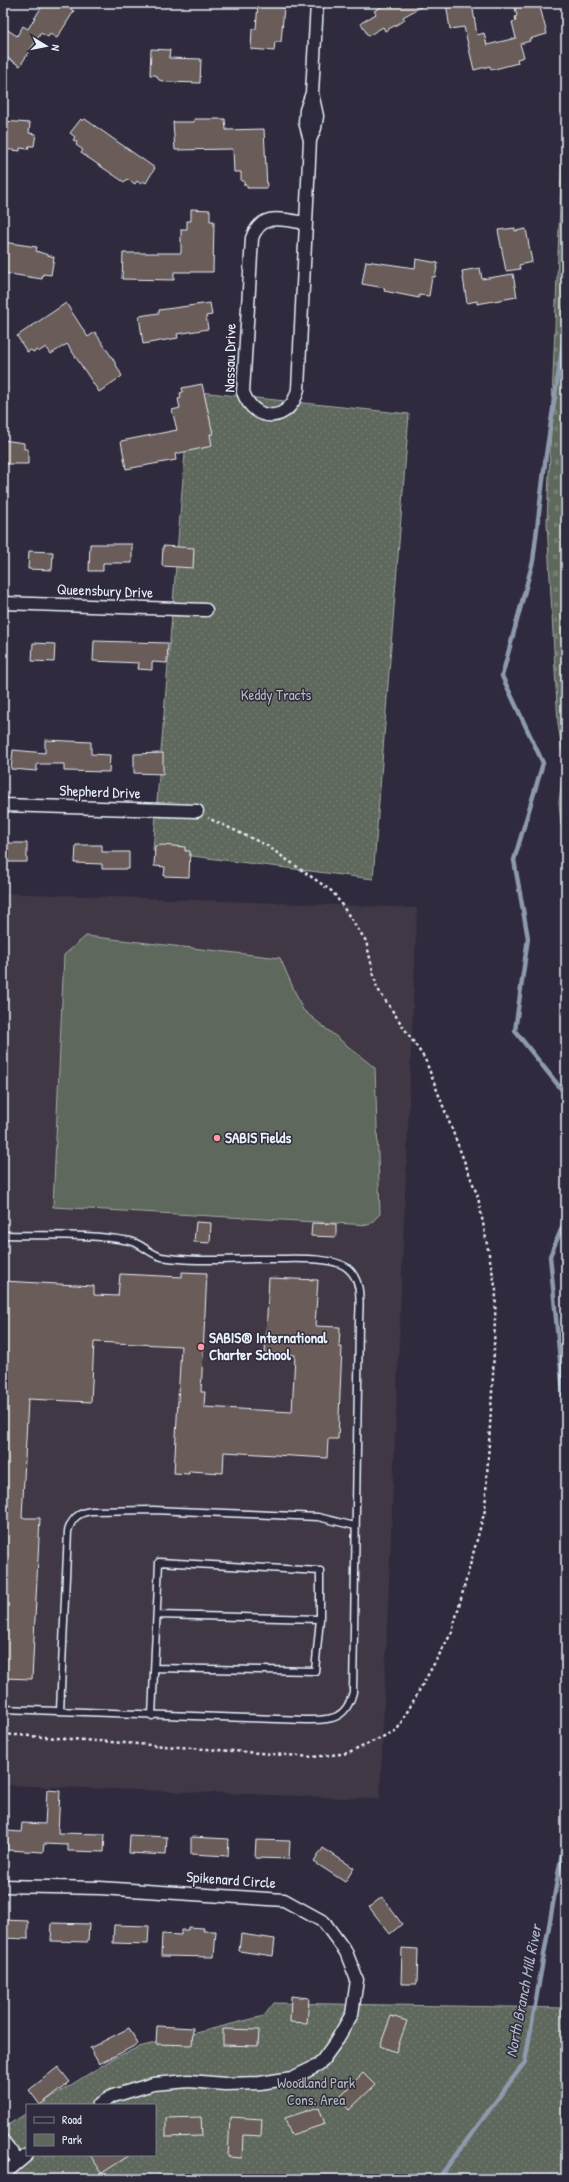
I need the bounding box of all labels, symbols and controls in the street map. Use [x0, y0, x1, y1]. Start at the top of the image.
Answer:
north arrow [26, 26, 66, 66]
text: N [48, 44, 63, 52]
street label: Nassau Drive [218, 323, 241, 393]
street label: Queensbury Drive [57, 578, 154, 603]
park label: Keddy Tracts [241, 684, 312, 705]
street label: Shepherd Drive [59, 780, 141, 803]
place label: SABIS Fields [225, 1127, 291, 1148]
marker: SABIS Fields [212, 1133, 222, 1143]
place label: SABIS® International Charter School [209, 1327, 328, 1365]
marker: SABIS® International Charter School [196, 1342, 206, 1352]
street label: Spikenard Circle [186, 1866, 277, 1893]
water label: North Branch Mill River [499, 1921, 547, 2059]
park label: Woodland Park Cons. Area [277, 2072, 355, 2110]
legend [26, 2104, 156, 2156]
text: Road [62, 2111, 82, 2128]
text: Park [62, 2131, 82, 2148]

